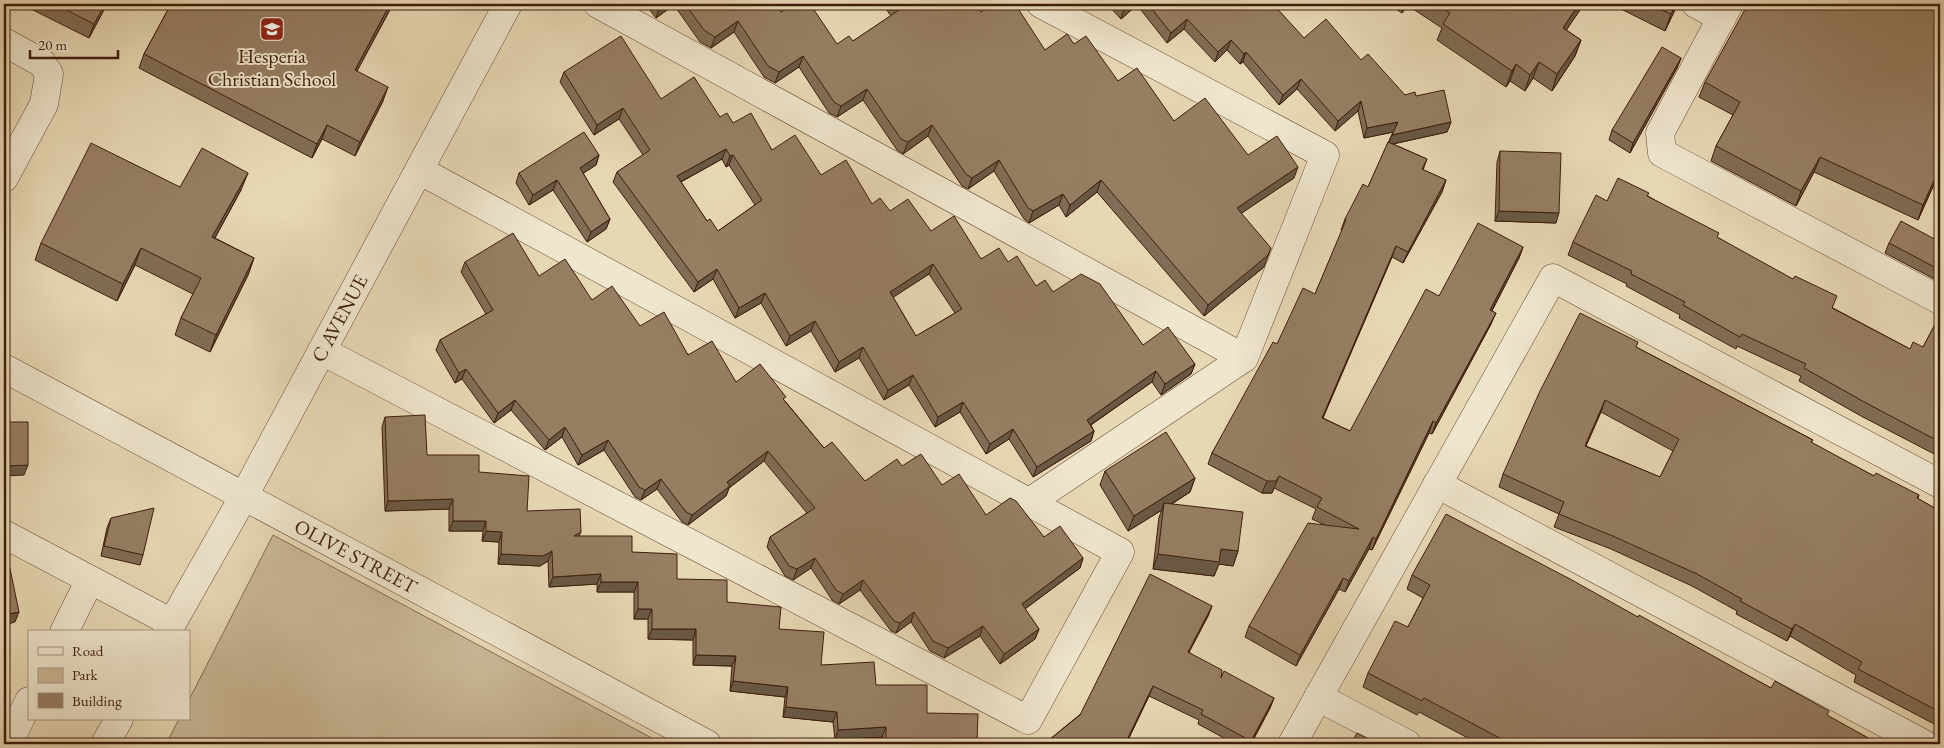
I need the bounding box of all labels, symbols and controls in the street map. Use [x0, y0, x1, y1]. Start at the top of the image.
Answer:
school or university icon: Hesperia Christian School [259, 16, 285, 42]
scale bar [30, 28, 118, 60]
text: 20 m [38, 35, 67, 54]
place label: Hesperia Christian School [208, 43, 336, 92]
street label: C AVENUE [305, 270, 373, 367]
street label: OLIVE STREET [290, 513, 422, 600]
legend [28, 630, 190, 720]
text: Road [72, 641, 104, 660]
text: Park [72, 665, 99, 684]
text: Building [72, 691, 122, 710]

